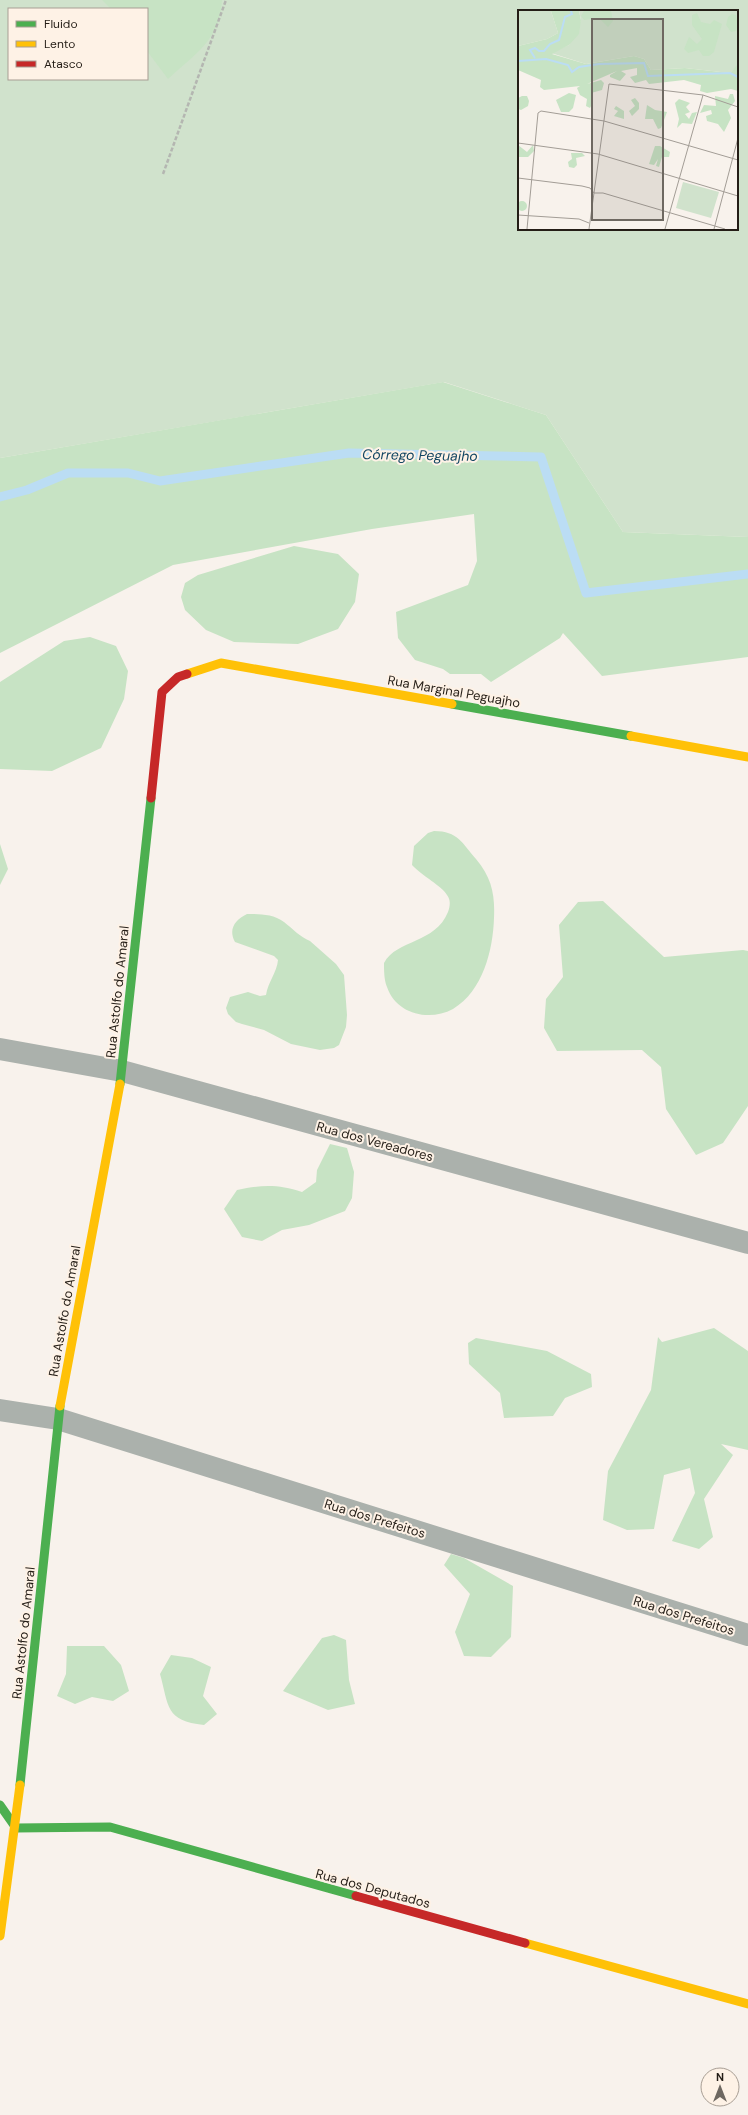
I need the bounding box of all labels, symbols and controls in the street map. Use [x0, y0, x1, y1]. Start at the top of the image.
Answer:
legend [8, 8, 148, 80]
inset map [518, 10, 738, 230]
text: Fluido [44, 16, 78, 32]
text: Lento [44, 36, 75, 52]
text: Atasco [44, 56, 83, 72]
water label: Córrego Peguajho [362, 445, 478, 465]
street label: Rua Marginal Peguajho [386, 671, 522, 712]
street label: Rua Astolfo do Amaral [102, 925, 133, 1059]
street label: Rua dos Vereadores [315, 1118, 435, 1165]
street label: Rua Astolfo do Amaral [45, 1244, 84, 1378]
street label: Rua dos Prefeitos [322, 1495, 427, 1542]
street label: Rua Astolfo do Amaral [8, 1566, 39, 1700]
street label: Rua dos Prefeitos [631, 1592, 736, 1639]
street label: Rua dos Deputados [314, 1865, 432, 1912]
north arrow [700, 2067, 740, 2107]
text: N [716, 2070, 724, 2084]

